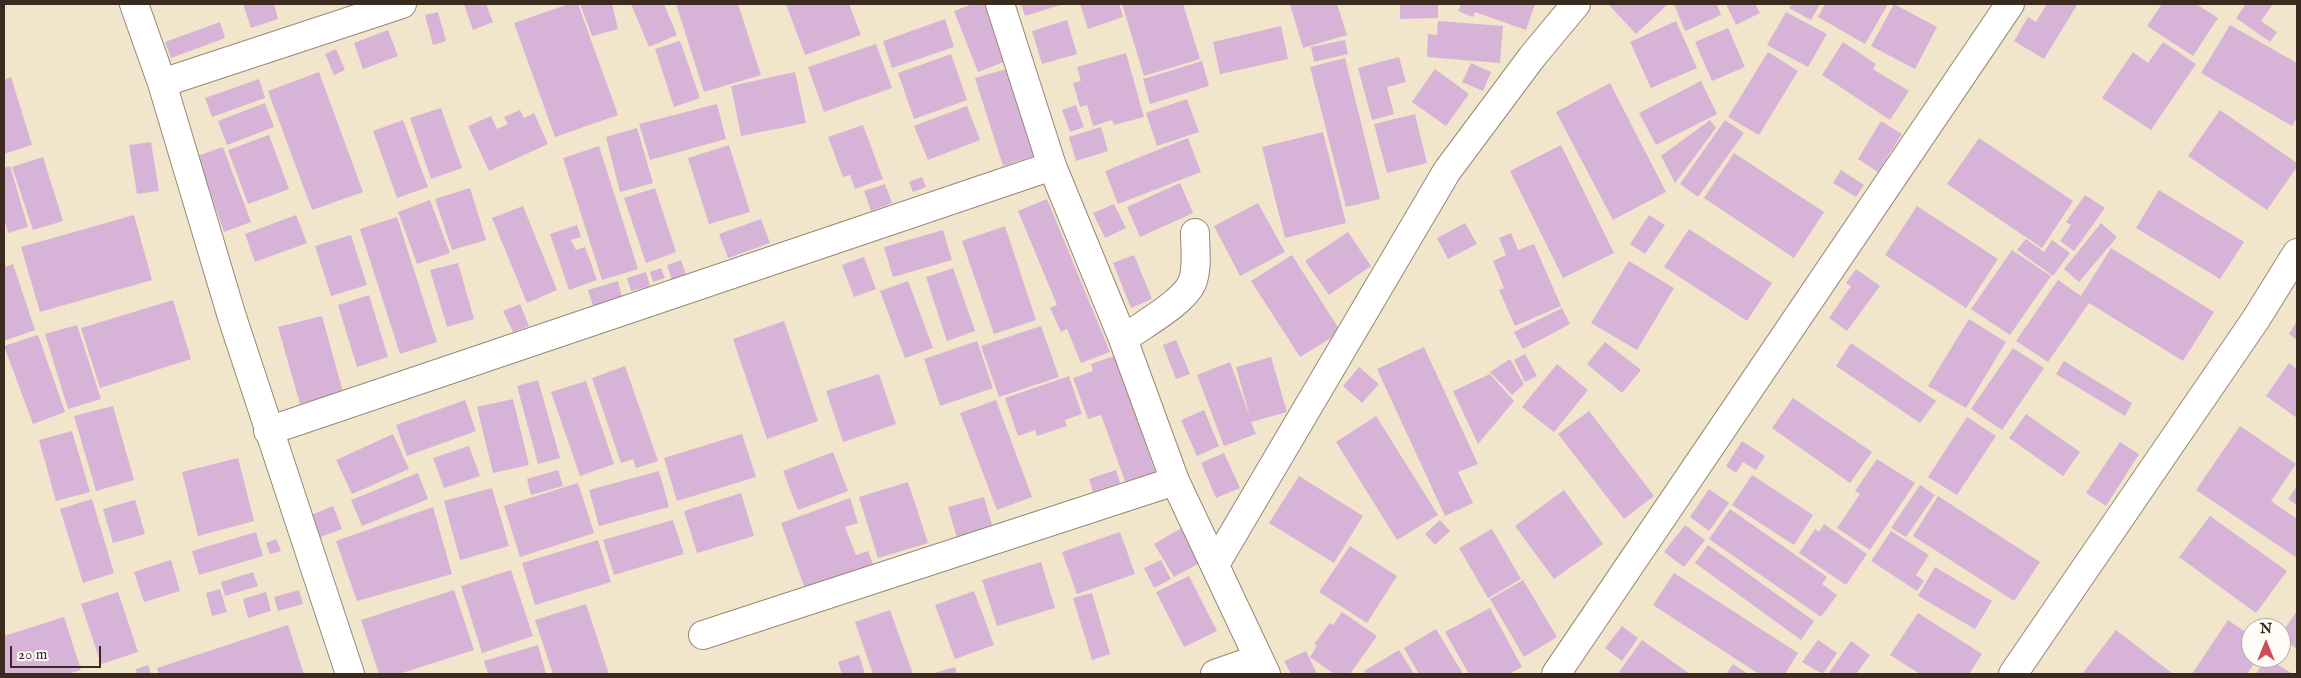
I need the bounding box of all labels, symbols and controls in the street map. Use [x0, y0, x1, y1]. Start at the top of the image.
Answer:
north arrow [2241, 618, 2291, 668]
text: N [2260, 620, 2272, 638]
scale bar [12, 636, 104, 668]
text: 20 m [18, 645, 47, 664]

